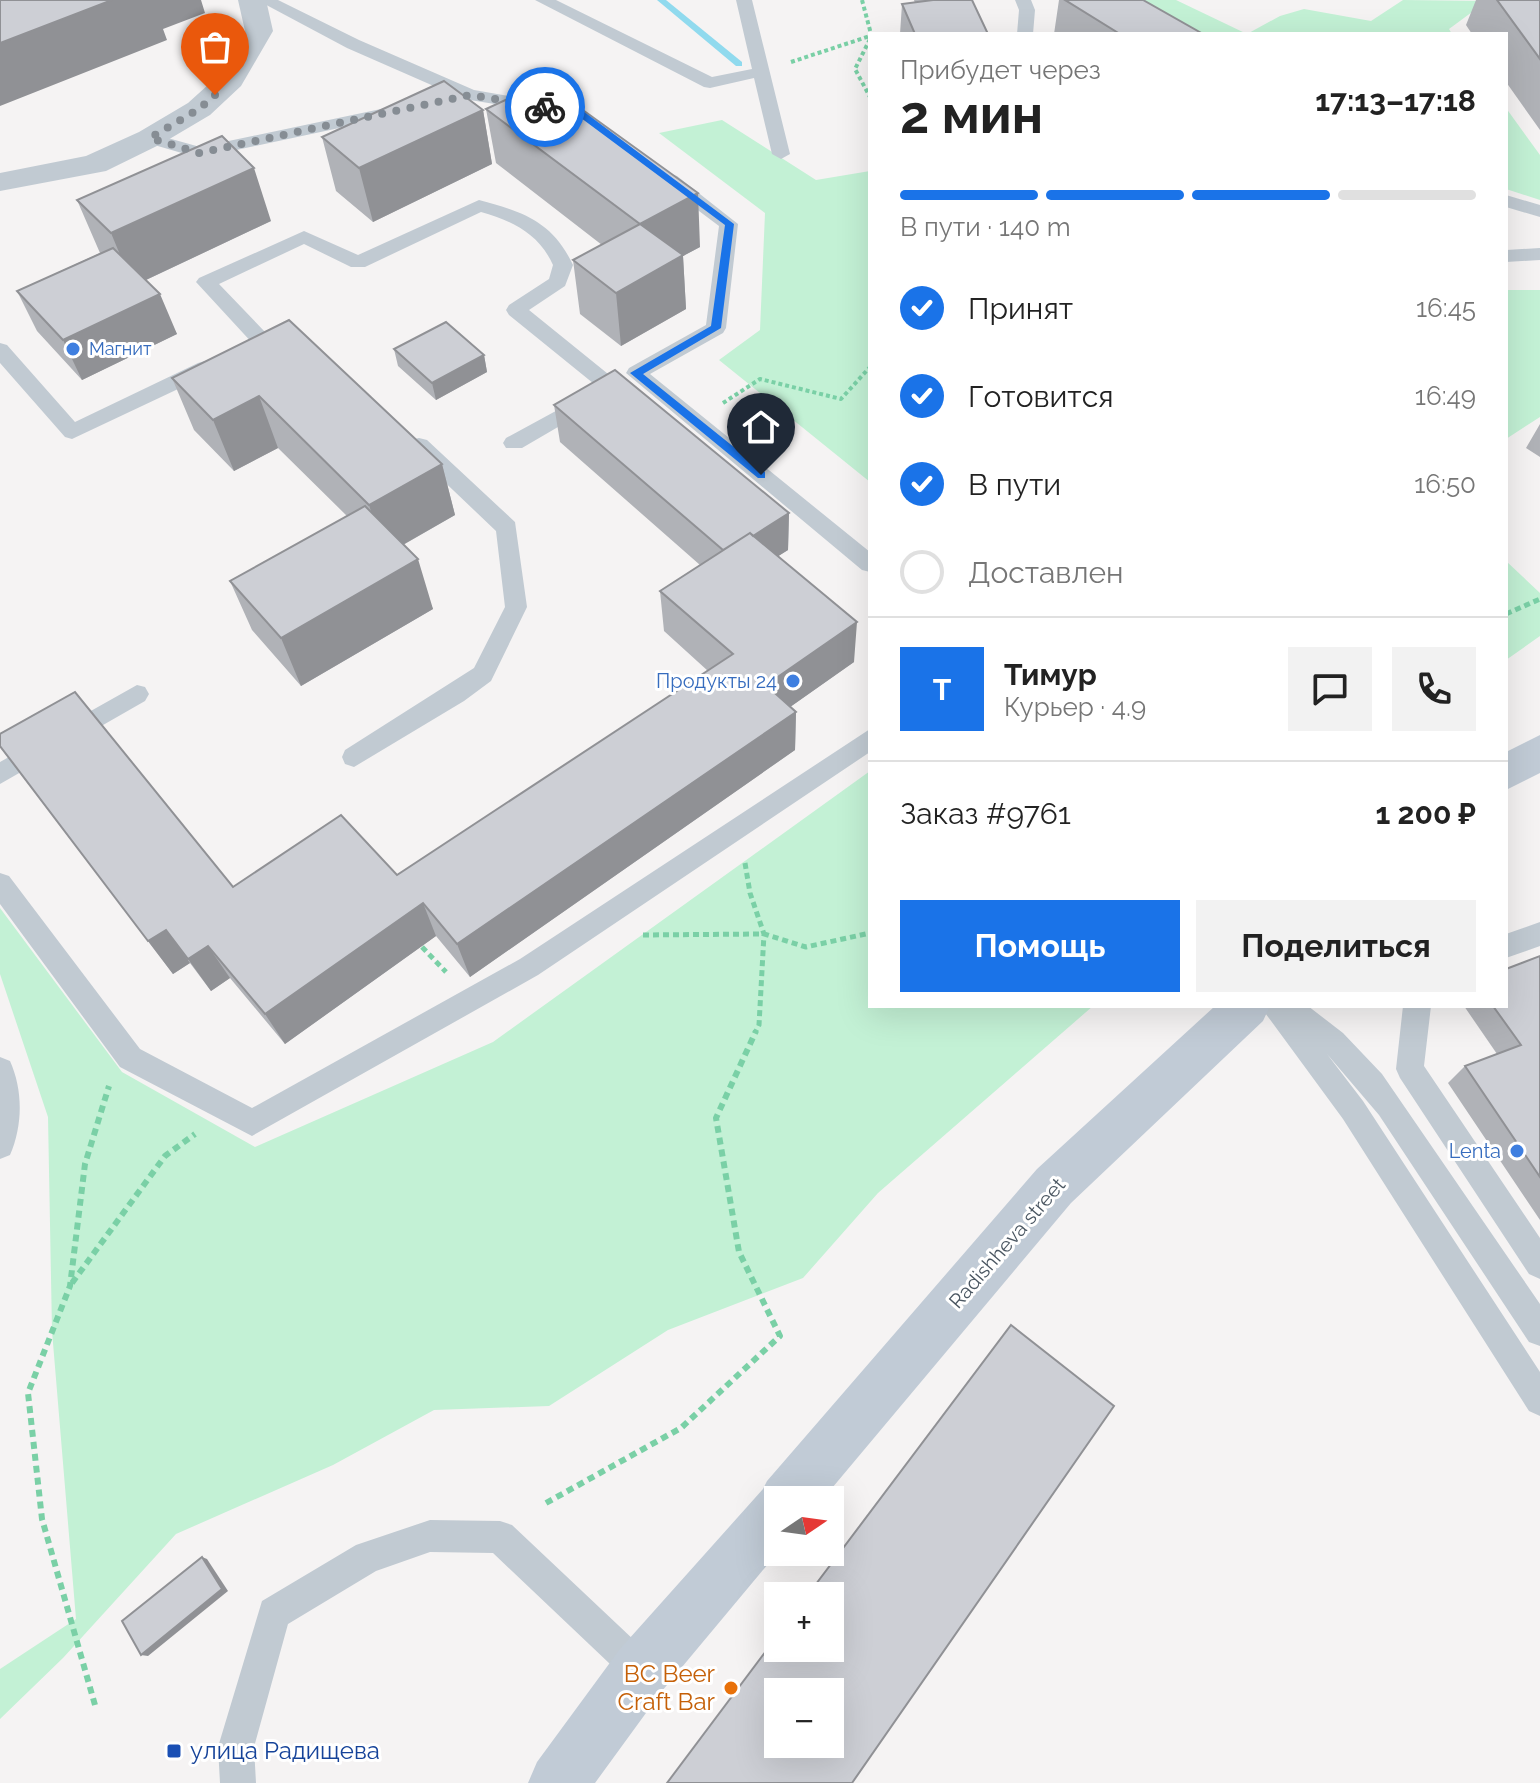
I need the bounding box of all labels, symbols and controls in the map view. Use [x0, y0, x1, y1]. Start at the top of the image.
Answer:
pin [181, 13, 249, 95]
icon: bag [193, 25, 237, 69]
text: Прибудет через [900, 55, 1101, 85]
courier [505, 67, 585, 147]
text: 17:13–17:18 [1315, 83, 1476, 118]
text: 2 мин [900, 84, 1043, 145]
icon: bike [523, 85, 567, 129]
text: В пути · 140 m [900, 212, 1071, 242]
icon: check [900, 286, 944, 330]
text: Принят [968, 291, 1073, 326]
text: 16:45 [1416, 293, 1476, 323]
place label: Магнит [89, 338, 152, 359]
marker: Магнит [64, 340, 82, 358]
icon: check [900, 374, 944, 418]
text: Готовится [968, 379, 1114, 414]
text: 16:49 [1415, 381, 1476, 411]
pin [727, 393, 795, 475]
icon: home [739, 405, 783, 449]
icon: check [900, 462, 944, 506]
text: В пути [968, 467, 1061, 502]
text: 16:50 [1414, 469, 1476, 499]
text: Доставлен [968, 555, 1124, 590]
button: chat [1288, 647, 1372, 731]
button: phone [1392, 647, 1476, 731]
text: Тимур [1004, 657, 1097, 692]
place label: Продукты 24 [656, 669, 777, 693]
marker: Продукты 24 [784, 672, 802, 690]
text: Т [933, 672, 951, 707]
text: Курьер · 4.9 [1004, 692, 1146, 722]
text: Заказ #9761 [900, 796, 1071, 831]
text: 1 200 ₽ [1376, 796, 1476, 831]
button: Помощь [900, 900, 1180, 992]
button: Поделиться [1196, 900, 1476, 992]
place label: Lenta [1449, 1139, 1501, 1163]
marker: Lenta [1508, 1142, 1526, 1160]
street label: Radishheva street [944, 1173, 1070, 1313]
north arrow [764, 1486, 844, 1566]
map controls [764, 1486, 844, 1758]
button: + [764, 1582, 844, 1662]
place label: BC Beer Craft Bar [618, 1659, 716, 1716]
button: − [764, 1678, 844, 1758]
marker: BC Beer Craft Bar [722, 1679, 740, 1697]
place label: улица Радищева [190, 1736, 380, 1765]
marker: улица Радищева [165, 1742, 183, 1760]

